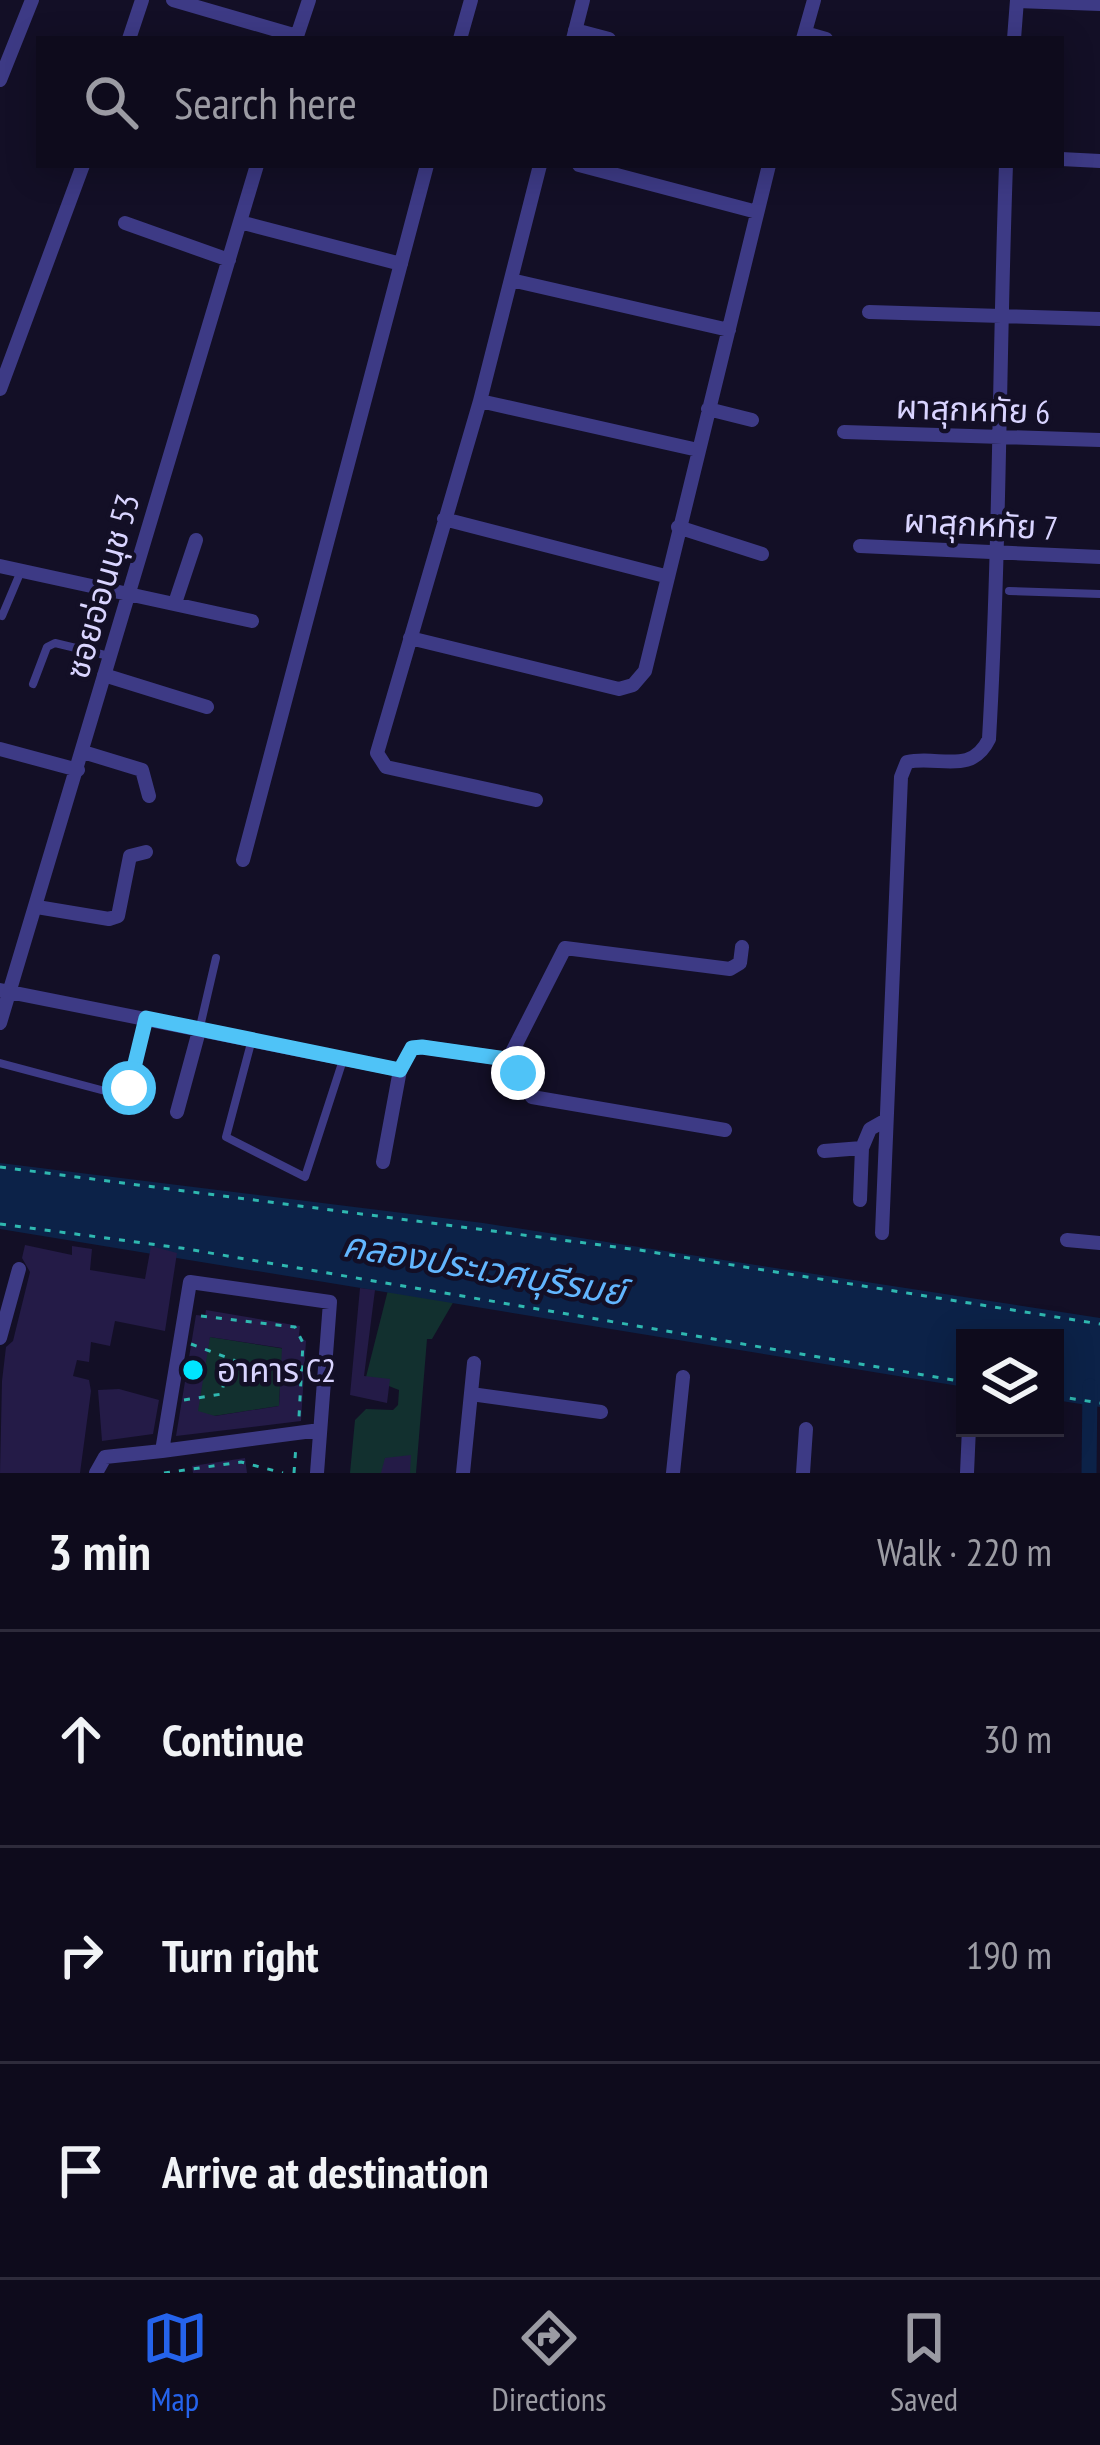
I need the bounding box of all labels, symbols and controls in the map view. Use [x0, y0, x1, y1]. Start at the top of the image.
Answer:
search box [36, 36, 1064, 168]
icon: search [78, 69, 144, 135]
text: Search here [174, 73, 357, 131]
street label: ผาสุกหทัย 6 [895, 384, 1051, 433]
street label: ซอยอ่อนนุช 53 [55, 489, 148, 683]
street label: ผาสุกหทัย 7 [903, 498, 1059, 549]
route end [491, 1046, 545, 1100]
route start [102, 1061, 156, 1115]
water label: คลองประเวศบุรีรมย์ [340, 1220, 635, 1316]
map controls [956, 1329, 1064, 1437]
button: layers [956, 1329, 1064, 1437]
place label: อาคาร C2 [217, 1348, 336, 1391]
marker: อาคาร C2 [180, 1357, 206, 1383]
text: 3 min [48, 1518, 151, 1584]
text: Walk · 220 m [877, 1526, 1052, 1577]
icon: ahead [48, 1706, 114, 1772]
text: Continue [162, 1710, 304, 1768]
text: 30 m [983, 1713, 1052, 1764]
icon: right [48, 1922, 114, 1988]
text: Turn right [162, 1926, 319, 1984]
text: 190 m [966, 1929, 1052, 1980]
icon: arrive [48, 2138, 114, 2204]
text: Arrive at destination [162, 2142, 489, 2200]
tab: Map [142, 2305, 208, 2420]
tab: Directions [492, 2305, 606, 2420]
tab: Saved [890, 2305, 958, 2420]

